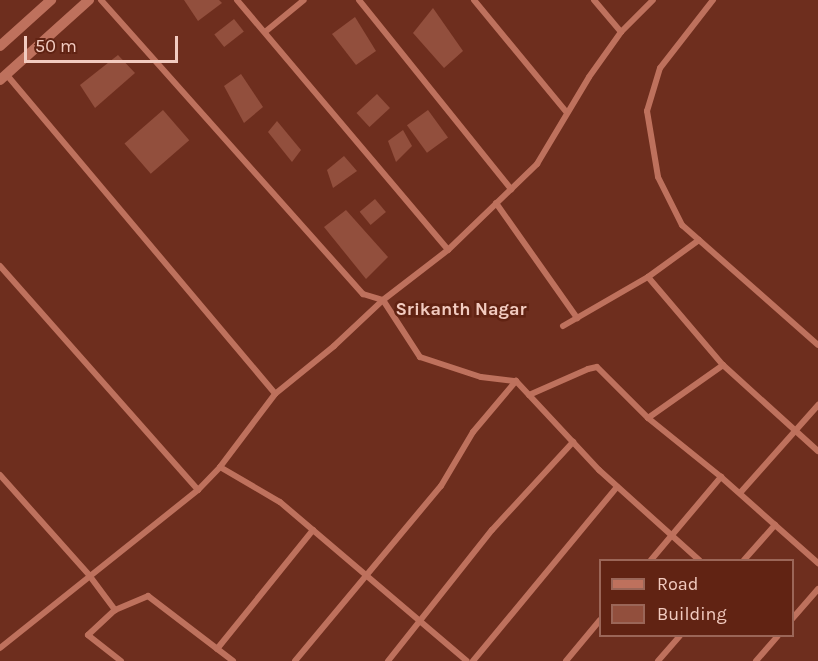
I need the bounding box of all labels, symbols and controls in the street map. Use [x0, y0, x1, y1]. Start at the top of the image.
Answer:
scale bar [27, 24, 182, 62]
text: 50 m [35, 35, 77, 57]
district label: Srikanth Nagar [395, 298, 527, 320]
legend [599, 559, 794, 637]
text: Road [657, 573, 698, 595]
text: Building [657, 603, 727, 625]

